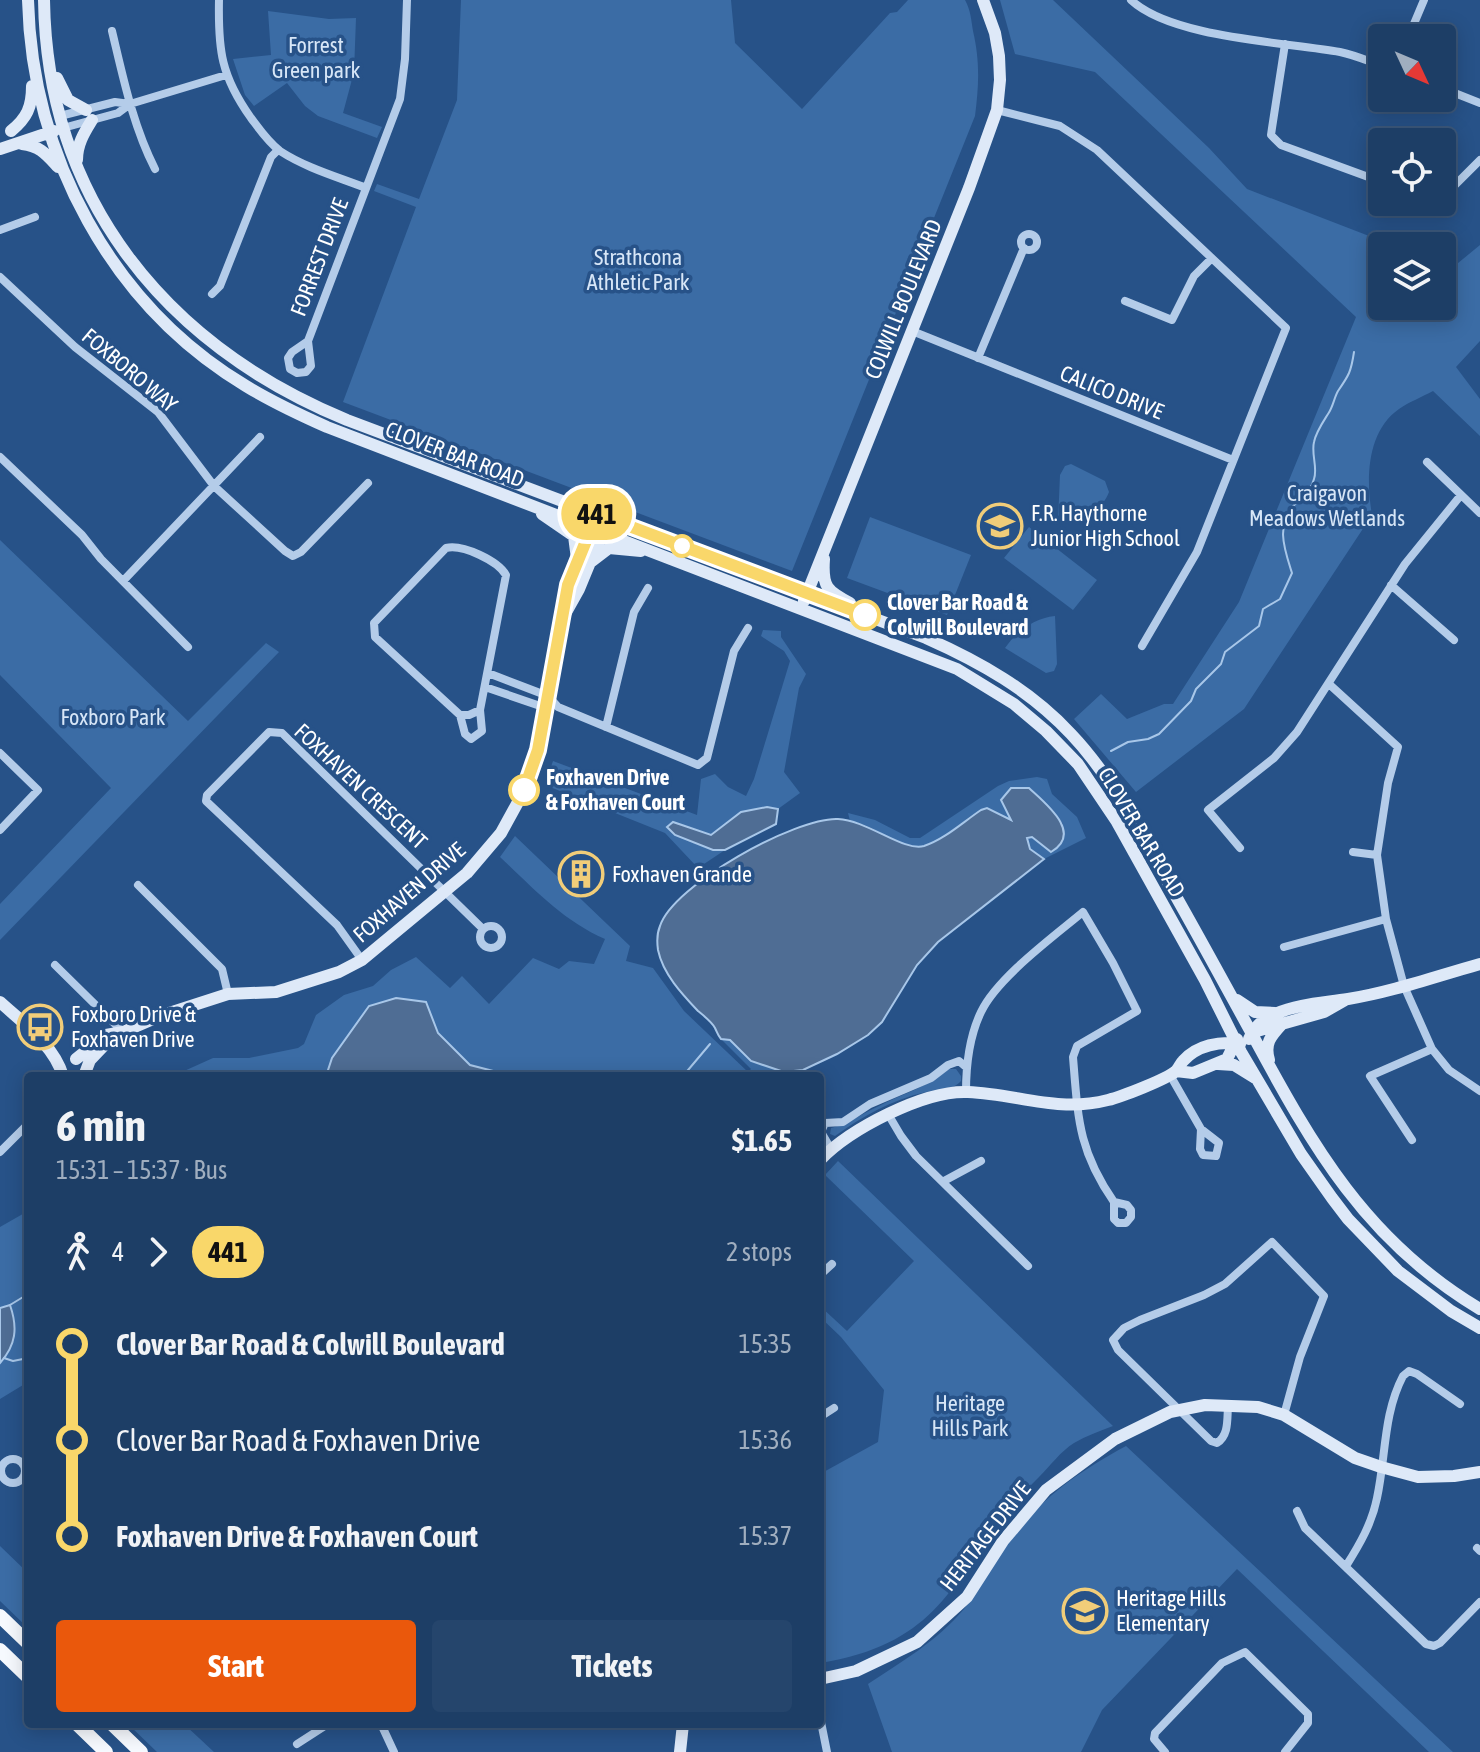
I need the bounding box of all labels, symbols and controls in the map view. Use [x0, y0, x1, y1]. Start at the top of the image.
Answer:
north arrow [1368, 24, 1456, 112]
map controls [1368, 24, 1456, 320]
park label: Forrest Green park [272, 32, 361, 83]
button: locate [1368, 128, 1456, 216]
street label: FORREST DRIVE [285, 194, 354, 320]
street label: COLWILL BOULEVARD [859, 215, 947, 383]
button: layers [1368, 232, 1456, 320]
park label: Strathcona Athletic Park [587, 244, 690, 295]
street label: FOXBORO WAY [77, 323, 183, 417]
street label: CALICO DRIVE [1056, 359, 1168, 425]
street label: CLOVER BAR ROAD [382, 416, 528, 492]
park label: Craigavon Meadows Wetlands [1249, 480, 1405, 531]
line badge: 441 [551, 488, 643, 540]
text: 441 [577, 498, 617, 530]
place label: F.R. Haythorne Junior High School [1031, 500, 1180, 551]
school or university icon: F.R. Haythorne Junior High School [976, 502, 1024, 550]
unlabelled marker [671, 535, 693, 557]
place label: Clover Bar Road & Colwill Boulevard [887, 589, 1028, 640]
marker: Clover Bar Road & Colwill Boulevard [850, 600, 880, 630]
park label: Foxboro Park [61, 704, 166, 730]
street label: FOXHAVEN CRESCENT [289, 718, 433, 854]
street label: CLOVER BAR ROAD [1093, 762, 1191, 902]
place label: Foxhaven Drive & Foxhaven Court [546, 764, 685, 815]
marker: Foxhaven Drive & Foxhaven Court [509, 775, 539, 805]
street label: FOXHAVEN DRIVE [348, 836, 471, 948]
building icon: Foxhaven Grande [557, 850, 605, 898]
place label: Foxhaven Grande [612, 861, 752, 887]
place label: Foxboro Drive & Foxhaven Drive [71, 1001, 197, 1052]
bus stop icon: Foxboro Drive & Foxhaven Drive [16, 1003, 64, 1051]
text: 6 min [56, 1100, 146, 1150]
text: $1.65 [732, 1123, 792, 1157]
text: 15:31 – 15:37 · Bus [56, 1155, 227, 1185]
icon: walk [56, 1230, 100, 1274]
icon: forward [136, 1230, 180, 1274]
text: 441 [208, 1236, 248, 1268]
text: 4 [112, 1237, 124, 1267]
text: 2 stops [726, 1237, 792, 1267]
text: Clover Bar Road & Colwill Boulevard [116, 1327, 505, 1361]
text: 15:35 [738, 1329, 792, 1359]
park label: Heritage Hills Park [931, 1390, 1009, 1441]
text: Clover Bar Road & Foxhaven Drive [116, 1423, 480, 1457]
text: 15:36 [738, 1425, 792, 1455]
street label: HERITAGE DRIVE [934, 1476, 1036, 1596]
text: Foxhaven Drive & Foxhaven Court [116, 1519, 478, 1553]
text: 15:37 [738, 1521, 792, 1551]
place label: Heritage Hills Elementary [1116, 1585, 1226, 1636]
school or university icon: Heritage Hills Elementary [1061, 1587, 1109, 1635]
button: Start [56, 1620, 416, 1712]
button: Tickets [432, 1620, 792, 1712]

